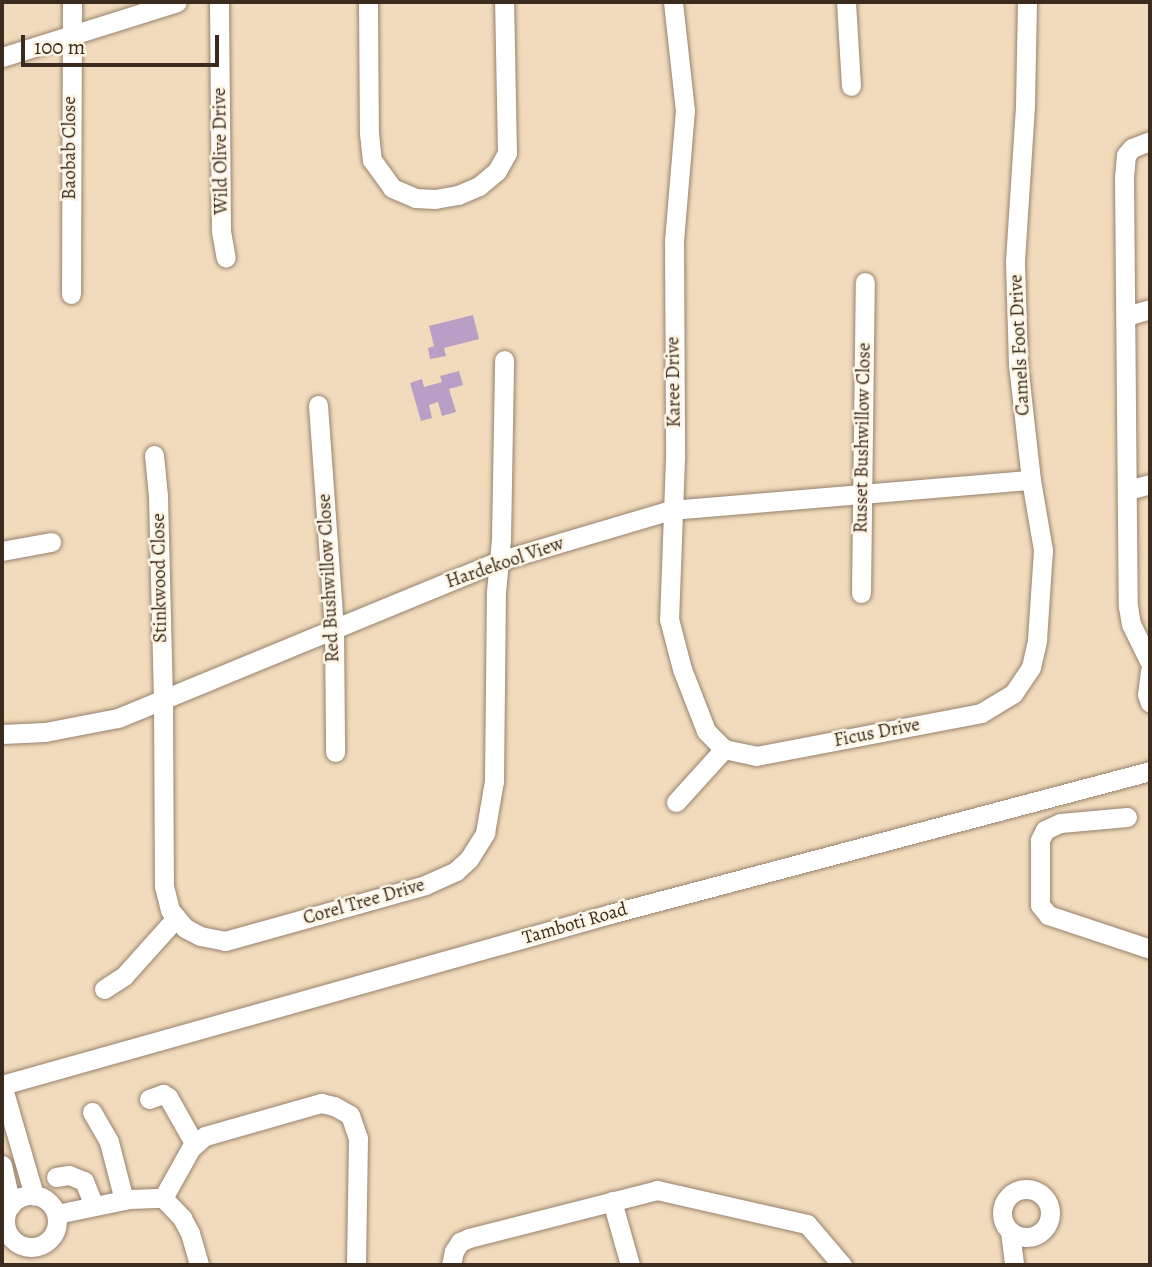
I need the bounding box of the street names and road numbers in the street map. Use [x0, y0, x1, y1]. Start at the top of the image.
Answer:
street label: Wild Olive Drive [208, 87, 234, 215]
street label: Baobab Close [59, 96, 81, 200]
street label: Camels Foot Drive [1005, 274, 1035, 416]
street label: Karee Drive [662, 336, 686, 428]
street label: Russet Bushwillow Close [850, 342, 876, 534]
street label: Red Bushwillow Close [313, 493, 345, 663]
street label: Stinkwood Close [147, 513, 173, 643]
street label: Hardekool View [443, 532, 567, 594]
street label: Ficus Drive [832, 714, 922, 752]
street label: Corel Tree Drive [301, 874, 427, 930]
street label: Tamboti Road [520, 898, 630, 950]

